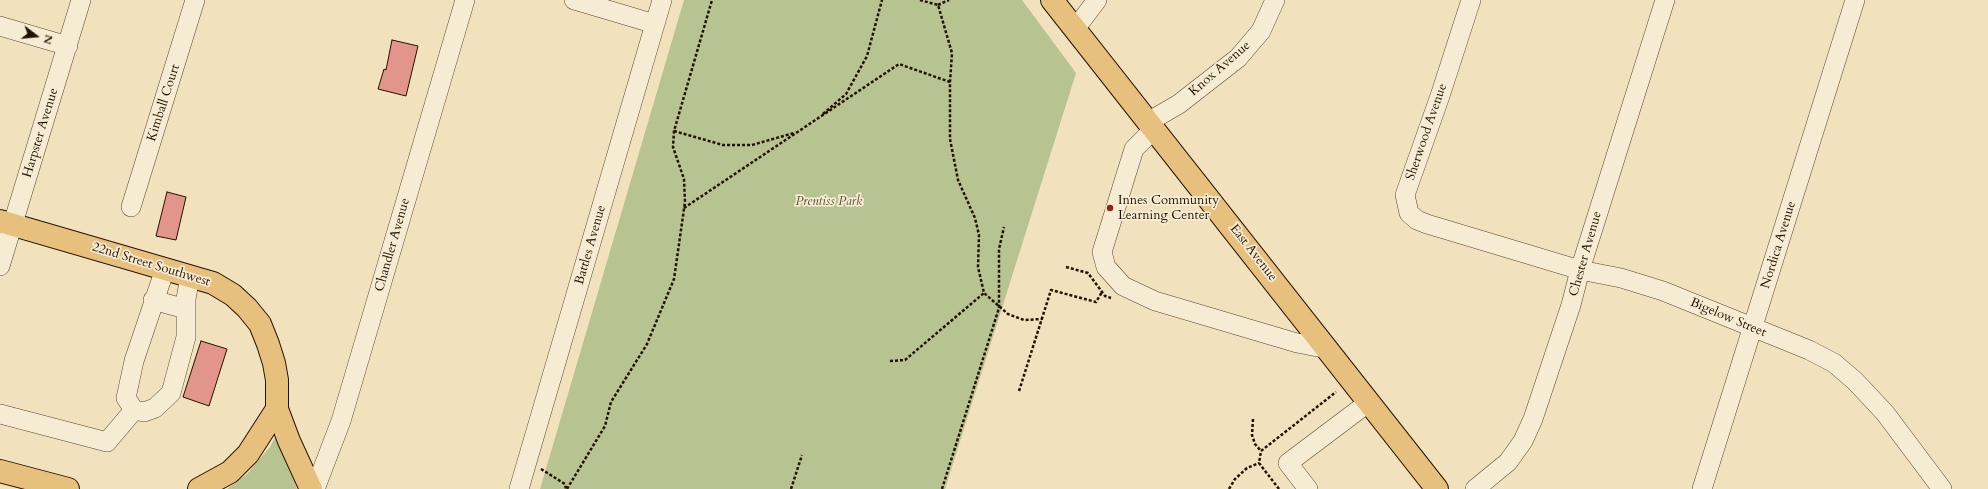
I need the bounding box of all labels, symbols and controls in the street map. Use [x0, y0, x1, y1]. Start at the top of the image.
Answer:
north arrow [16, 16, 56, 56]
text: N [39, 33, 57, 46]
street label: Knox Avenue [1186, 38, 1254, 100]
street label: Kimball Court [144, 63, 184, 143]
street label: Sherwood Avenue [1403, 82, 1451, 182]
street label: Harpster Avenue [20, 86, 62, 180]
place label: Innes Community Learning Center [1118, 193, 1219, 224]
park label: Prentiss Park [796, 194, 862, 210]
street label: Chandler Avenue [372, 196, 414, 294]
street label: Nordica Avenue [1758, 199, 1800, 291]
street label: Battles Avenue [572, 203, 610, 287]
marker: Innes Community Learning Center [1105, 203, 1115, 213]
street label: Chester Avenue [1566, 210, 1606, 298]
street label: East Avenue [1226, 222, 1280, 284]
street label: 22nd Street Southwest [90, 240, 212, 290]
street label: Bigelow Street [1688, 295, 1768, 341]

